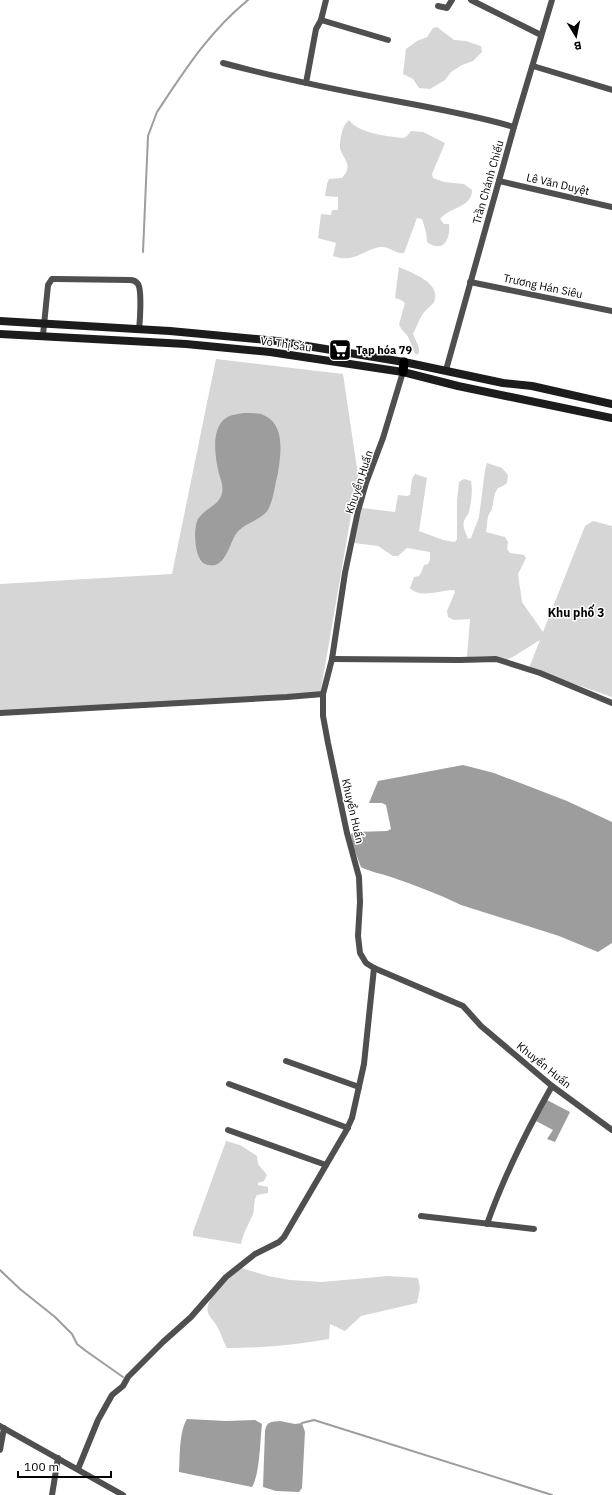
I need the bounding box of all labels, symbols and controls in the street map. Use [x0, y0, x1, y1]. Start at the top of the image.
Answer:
north arrow [556, 16, 596, 56]
text: B [573, 38, 583, 53]
street label: Trần Chánh Chiếu [469, 138, 507, 226]
street label: Lê Văn Duyệt [525, 170, 591, 198]
street label: Trương Hán Siêu [502, 271, 584, 301]
street label: Võ Thị Sáu [260, 333, 312, 355]
supermarket icon: Tạp hóa 79 [327, 337, 353, 363]
place label: Tạp hóa 79 [356, 343, 412, 357]
street label: Khuyển Huấn [342, 448, 376, 516]
district label: Khu phố 3 [548, 604, 604, 620]
street label: Khuyển Huấn [339, 777, 367, 845]
street label: Khuyển Huấn [514, 1039, 574, 1091]
scale bar [18, 1453, 111, 1479]
text: 100 m [24, 1459, 59, 1474]

